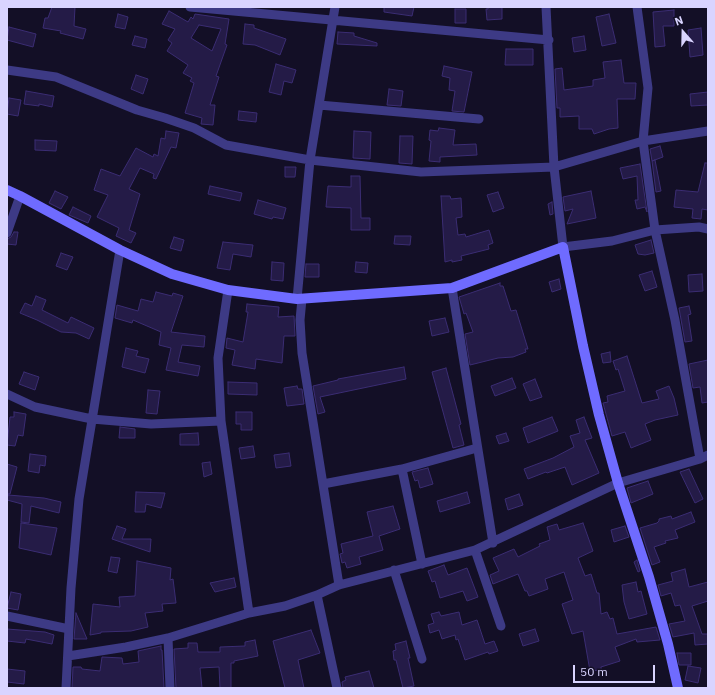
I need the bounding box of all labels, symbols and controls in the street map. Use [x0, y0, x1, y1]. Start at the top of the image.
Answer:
north arrow [663, 12, 703, 52]
text: N [673, 13, 685, 29]
scale bar [575, 657, 657, 683]
text: 50 m [580, 664, 608, 679]

